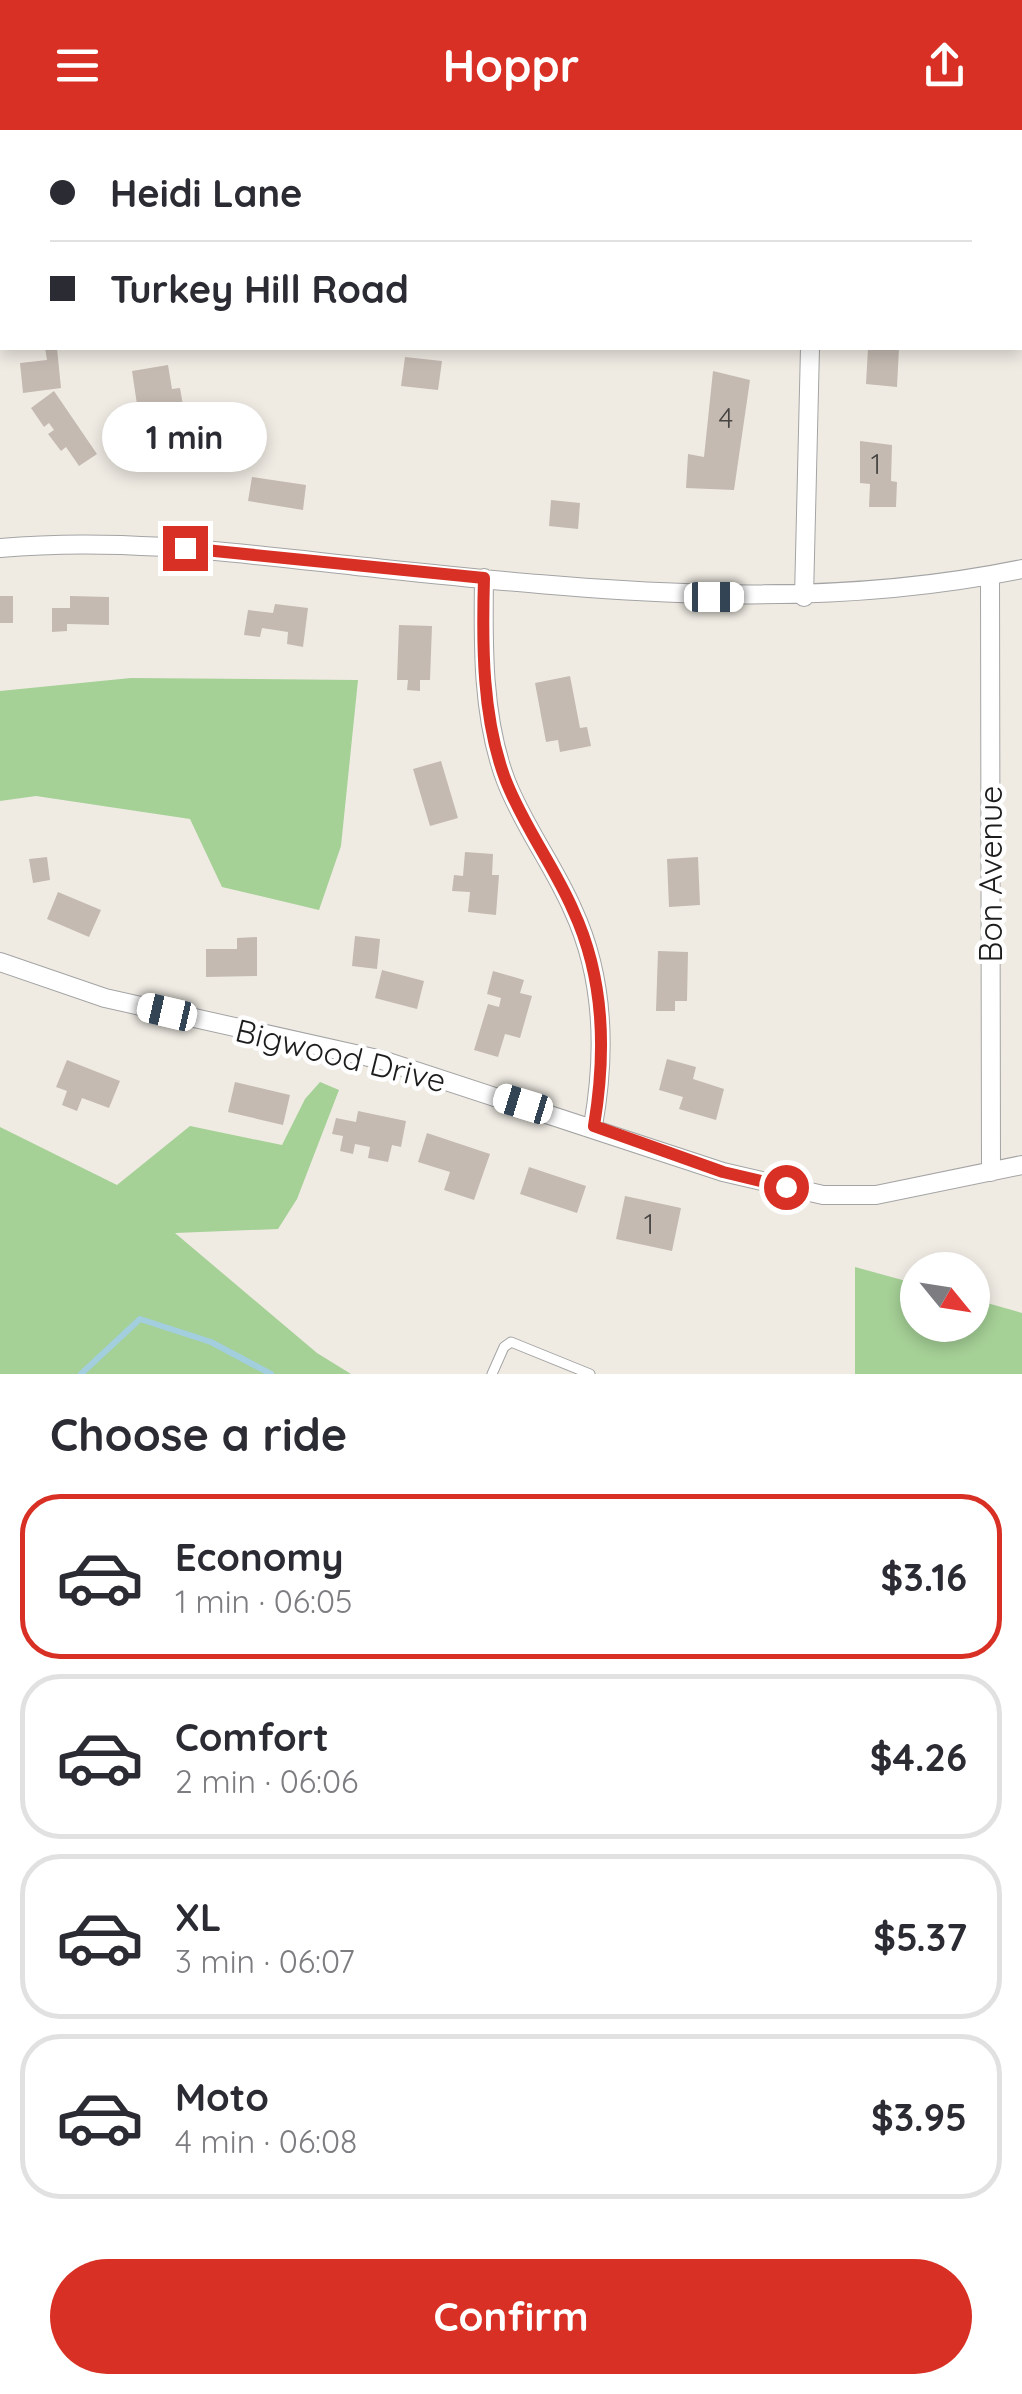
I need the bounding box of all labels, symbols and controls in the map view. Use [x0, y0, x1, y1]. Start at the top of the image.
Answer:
text: Hoppr [443, 37, 579, 93]
icon: menu [50, 38, 105, 93]
icon: share [917, 38, 972, 93]
text: Heidi Lane [110, 169, 302, 217]
text: Turkey Hill Road [110, 265, 409, 313]
house number: 4 [719, 400, 733, 435]
callout: 1 min [102, 403, 268, 473]
text: 1 min [146, 417, 223, 457]
house number: 1 [871, 446, 881, 481]
route end [163, 526, 208, 571]
car [684, 582, 744, 612]
street label: Bon Avenue [970, 786, 1010, 962]
car [134, 991, 200, 1033]
street label: Bigwood Drive [232, 1010, 450, 1100]
car [490, 1081, 556, 1127]
route start [764, 1165, 809, 1210]
house number: 1 [644, 1206, 654, 1241]
north arrow [900, 1252, 990, 1342]
map controls [900, 1252, 990, 1342]
text: Choose a ride [50, 1406, 347, 1462]
icon: car [55, 1532, 145, 1622]
text: Economy [175, 1533, 344, 1581]
text: $3.16 [881, 1553, 967, 1601]
text: 1 min · 06:05 [175, 1581, 353, 1621]
icon: car [55, 1712, 145, 1802]
text: Comfort [175, 1713, 329, 1761]
text: $4.26 [870, 1733, 967, 1781]
text: 2 min · 06:06 [175, 1761, 358, 1801]
icon: car [55, 1892, 145, 1982]
text: XL [175, 1893, 221, 1941]
text: $5.37 [873, 1913, 967, 1961]
text: 3 min · 06:07 [175, 1941, 355, 1981]
icon: car [55, 2072, 145, 2162]
text: Moto [175, 2073, 269, 2121]
text: $3.95 [871, 2093, 967, 2141]
text: 4 min · 06:08 [175, 2121, 357, 2161]
button: Confirm [50, 2259, 972, 2374]

